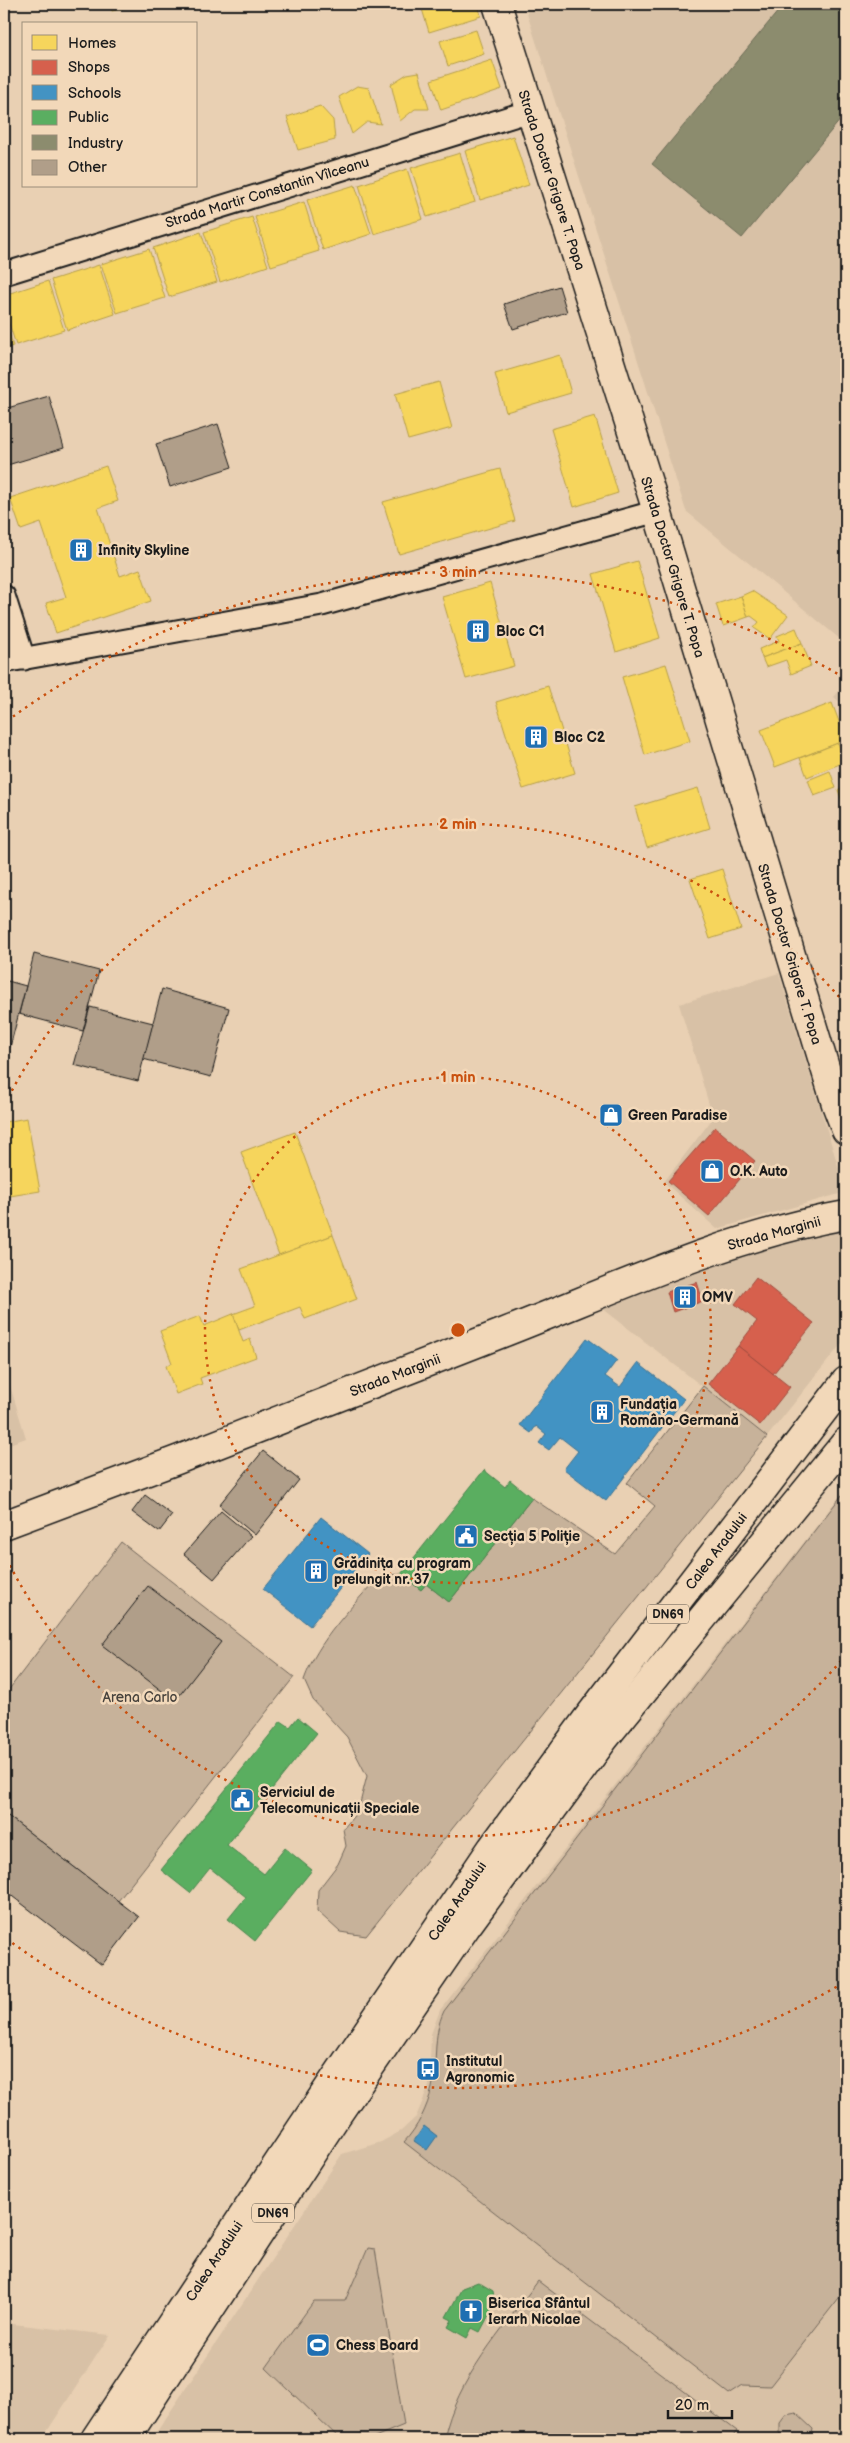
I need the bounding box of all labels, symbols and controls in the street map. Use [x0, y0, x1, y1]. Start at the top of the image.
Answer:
legend [22, 22, 198, 188]
text: Homes [68, 34, 117, 53]
text: Shops [68, 58, 111, 77]
text: Schools [68, 84, 122, 103]
street label: Strada Doctor Grigore T. Popa [514, 88, 589, 272]
text: Public [68, 108, 109, 127]
text: Industry [68, 134, 123, 153]
street label: Strada Martir Constantin Vîlceanu [163, 153, 371, 232]
text: Other [68, 158, 107, 177]
street label: Strada Doctor Grigore T. Popa [637, 475, 708, 660]
building icon: Infinity Skyline [68, 537, 94, 563]
place label: Infinity Skyline [98, 542, 189, 559]
text: 3 min [439, 563, 477, 582]
building icon: Bloc C1 [465, 618, 491, 644]
place label: Bloc C1 [496, 623, 545, 640]
building icon: Bloc C2 [523, 724, 549, 750]
place label: Bloc C2 [554, 729, 606, 746]
text: 2 min [439, 815, 477, 834]
street label: Strada Doctor Grigore T. Popa [754, 862, 825, 1047]
text: 1 min [440, 1068, 476, 1087]
shop icon: Green Paradise [598, 1102, 624, 1128]
place label: Green Paradise [628, 1107, 727, 1124]
shop icon: O.K. Auto [699, 1158, 725, 1184]
place label: O.K. Auto [730, 1163, 788, 1180]
street label: Strada Marginii [726, 1213, 823, 1254]
building icon: OMV [672, 1284, 698, 1310]
place label: OMV [702, 1289, 733, 1306]
centre of rings [449, 1321, 467, 1339]
street label: Strada Marginii [347, 1350, 443, 1401]
place label: Fundația Româno-Germană [620, 1396, 739, 1429]
building icon: Fundația Româno-Germană [589, 1399, 615, 1425]
street label: Calea Aradului [682, 1509, 751, 1593]
public building icon: Secția 5 Poliție [453, 1523, 479, 1549]
place label: Secția 5 Poliție [484, 1528, 580, 1545]
place label: Grădinița cu program prelungit nr. 37 [334, 1555, 471, 1588]
building icon: Grădinița cu program prelungit nr. 37 [303, 1558, 329, 1584]
road number: DN69 [647, 1605, 689, 1624]
park label: Arena Carlo [102, 1689, 178, 1706]
place label: Serviciul de Telecomunicații Speciale [260, 1784, 419, 1817]
public building icon: Serviciul de Telecomunicații Speciale [229, 1787, 255, 1813]
street label: Calea Aradului [425, 1858, 490, 1944]
place label: Institutul Agronomic [445, 2053, 515, 2086]
bus stop icon: Institutul Agronomic [415, 2056, 441, 2082]
road number: DN69 [252, 2204, 294, 2222]
street label: Calea Aradului [182, 2218, 247, 2305]
place label: Biserica Sfântul Ierarh Nicolae [488, 2295, 590, 2328]
church icon: Biserica Sfântul Ierarh Nicolae [458, 2298, 484, 2324]
sports icon: Chess Board [305, 2332, 331, 2358]
place label: Chess Board [336, 2337, 419, 2354]
scale bar [668, 2388, 731, 2420]
text: 20 m [675, 2396, 709, 2415]

